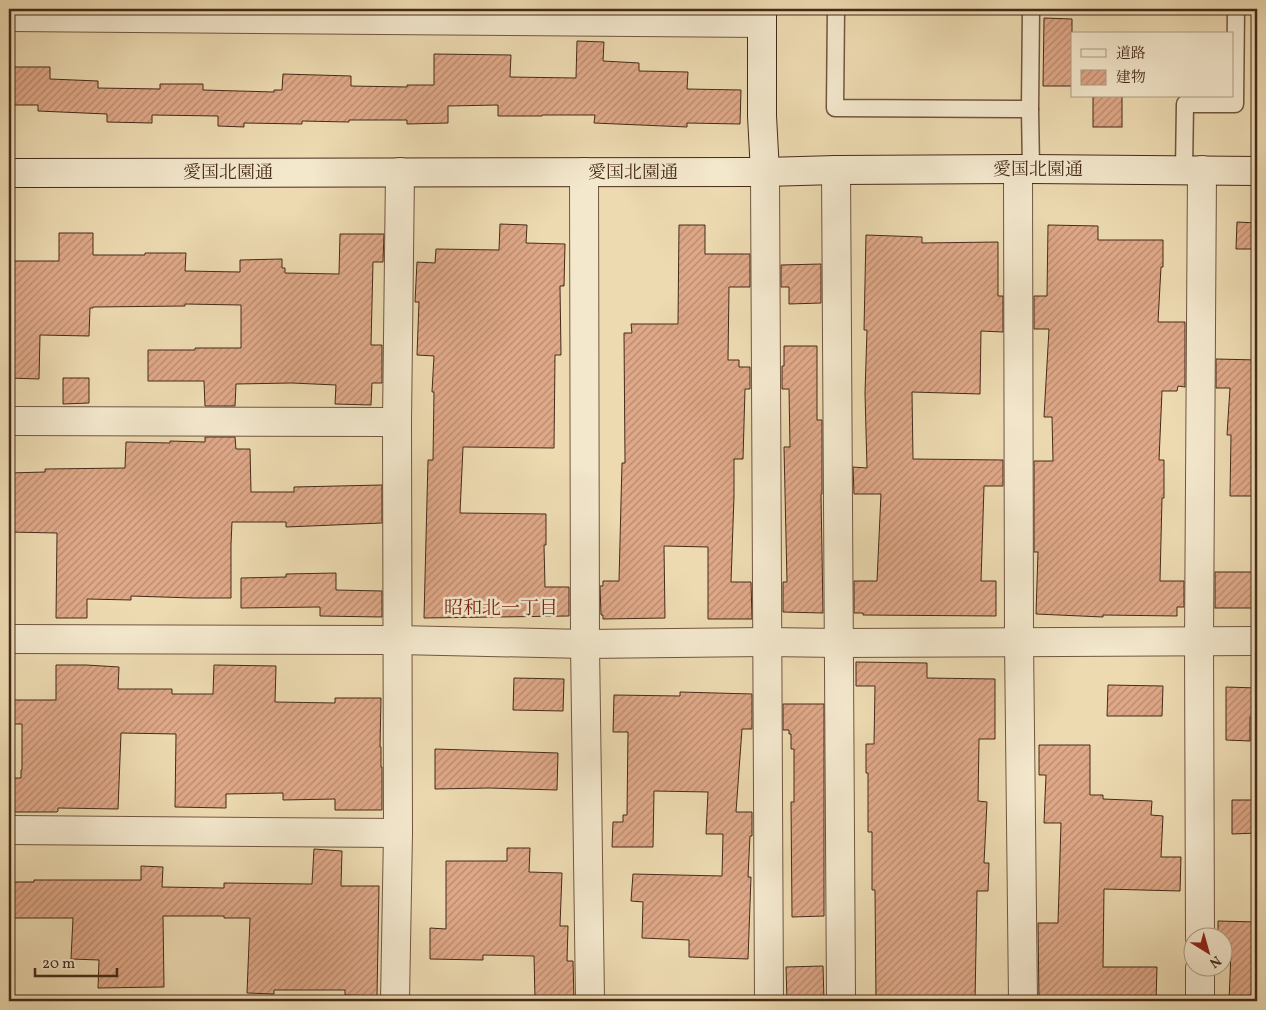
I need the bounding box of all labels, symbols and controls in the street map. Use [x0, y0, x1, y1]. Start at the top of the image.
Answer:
legend [1071, 32, 1234, 98]
text: 道路 [1116, 44, 1146, 65]
text: 建物 [1116, 68, 1146, 89]
street label: 愛国北園通 [993, 158, 1083, 183]
street label: 愛国北園通 [183, 161, 273, 186]
street label: 愛国北園通 [588, 161, 678, 186]
district label: 昭和北一丁目 [444, 596, 558, 622]
north arrow [1184, 928, 1234, 978]
scale bar [35, 945, 118, 977]
text: N [1205, 951, 1225, 972]
text: 20 m [42, 954, 75, 975]

